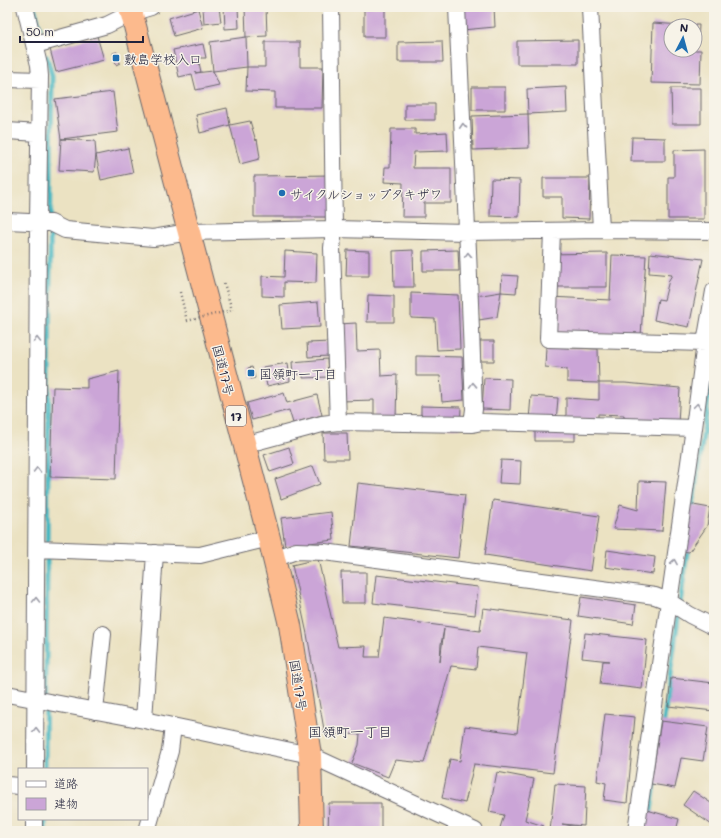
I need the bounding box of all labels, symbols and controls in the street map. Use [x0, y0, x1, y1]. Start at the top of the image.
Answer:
scale bar [20, 18, 143, 44]
north arrow [663, 18, 703, 58]
text: N [679, 20, 689, 35]
text: 50 m [26, 23, 54, 39]
place label: 敷島学校入口 [124, 50, 202, 67]
marker: 敷島学校入口 [111, 53, 121, 63]
one-way arrow [458, 123, 467, 129]
place label: サイクルショップタキザワ [290, 185, 443, 202]
marker: サイクルショップタキザワ [277, 188, 287, 198]
one-way arrow [464, 252, 473, 258]
one-way arrow [33, 337, 41, 343]
street label: 国道17号 [209, 343, 239, 397]
place label: 国領町一丁目 [259, 365, 337, 382]
marker: 国領町一丁目 [246, 368, 256, 378]
one-way arrow [469, 382, 477, 388]
one-way arrow [692, 403, 701, 409]
road number: 17 [226, 406, 246, 426]
one-way arrow [33, 467, 41, 473]
one-way arrow [669, 559, 678, 565]
one-way arrow [32, 597, 40, 603]
street label: 国道17号 [287, 658, 311, 712]
district label: 国領町一丁目 [308, 722, 392, 741]
one-way arrow [32, 727, 40, 733]
legend [18, 768, 148, 820]
text: 道路 [54, 775, 78, 791]
text: 建物 [54, 795, 78, 811]

